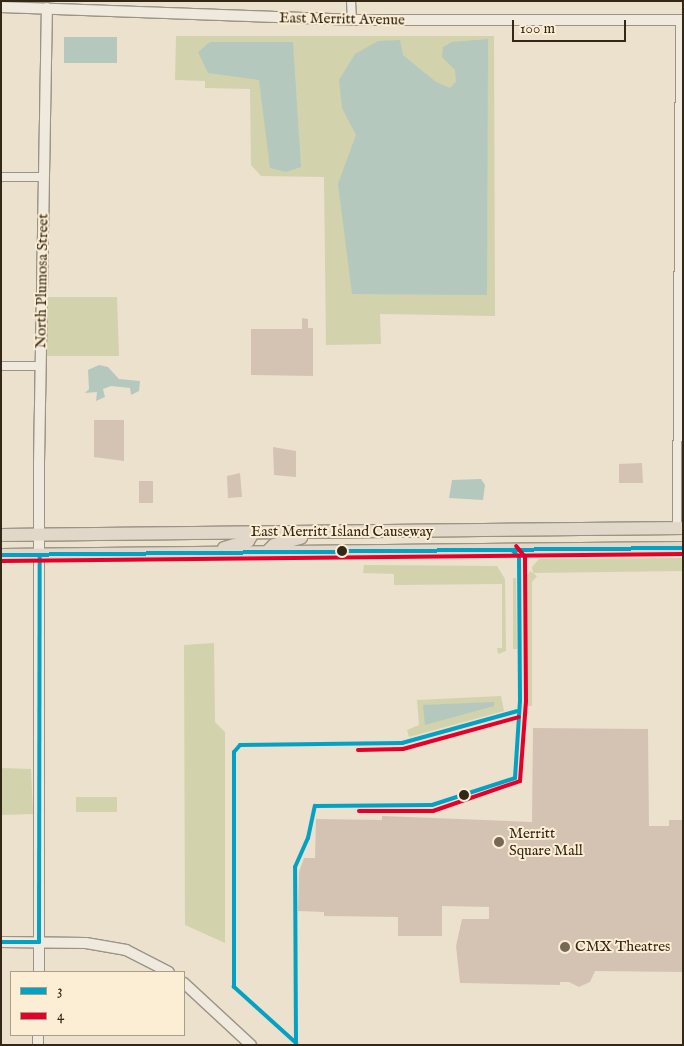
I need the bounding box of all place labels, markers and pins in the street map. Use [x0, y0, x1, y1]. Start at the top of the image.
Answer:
unlabelled marker [337, 546, 347, 556]
unlabelled marker [459, 790, 469, 800]
place label: Merritt Square Mall [509, 824, 583, 859]
marker: Merritt Square Mall [493, 836, 505, 848]
place label: CMX Theatres [575, 938, 670, 956]
marker: CMX Theatres [559, 941, 571, 953]

